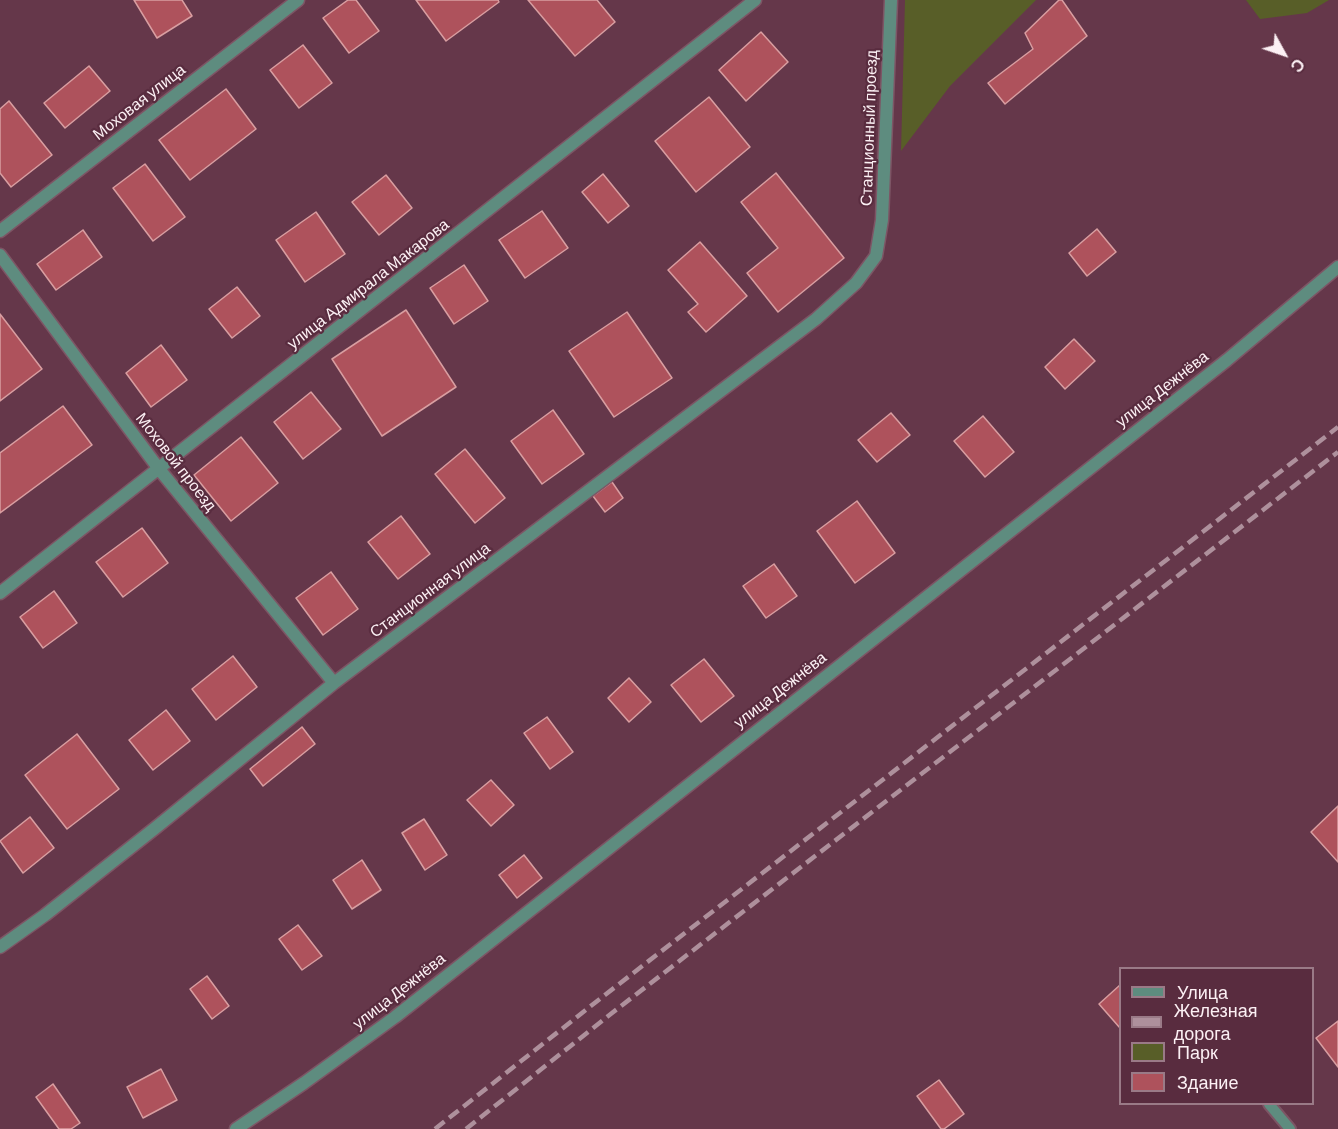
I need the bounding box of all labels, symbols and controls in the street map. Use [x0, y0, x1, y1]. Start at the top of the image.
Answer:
north arrow [1254, 24, 1314, 84]
street label: Станционный проезд [857, 50, 881, 206]
text: С [1287, 55, 1309, 76]
street label: Моховая улица [89, 60, 189, 144]
street label: улица Адмирала Макарова [283, 215, 453, 353]
street label: улица Дежнёва [1112, 347, 1212, 431]
street label: Моховой проезд [132, 409, 220, 515]
street label: Станционная улица [366, 538, 494, 642]
street label: улица Дежнёва [730, 648, 830, 732]
street label: улица Дежнёва [349, 949, 449, 1033]
legend [1119, 967, 1314, 1105]
text: Улица [1177, 981, 1228, 1003]
text: Железная дорога [1174, 999, 1258, 1044]
text: Парк [1177, 1041, 1218, 1063]
text: Здание [1177, 1071, 1238, 1093]

